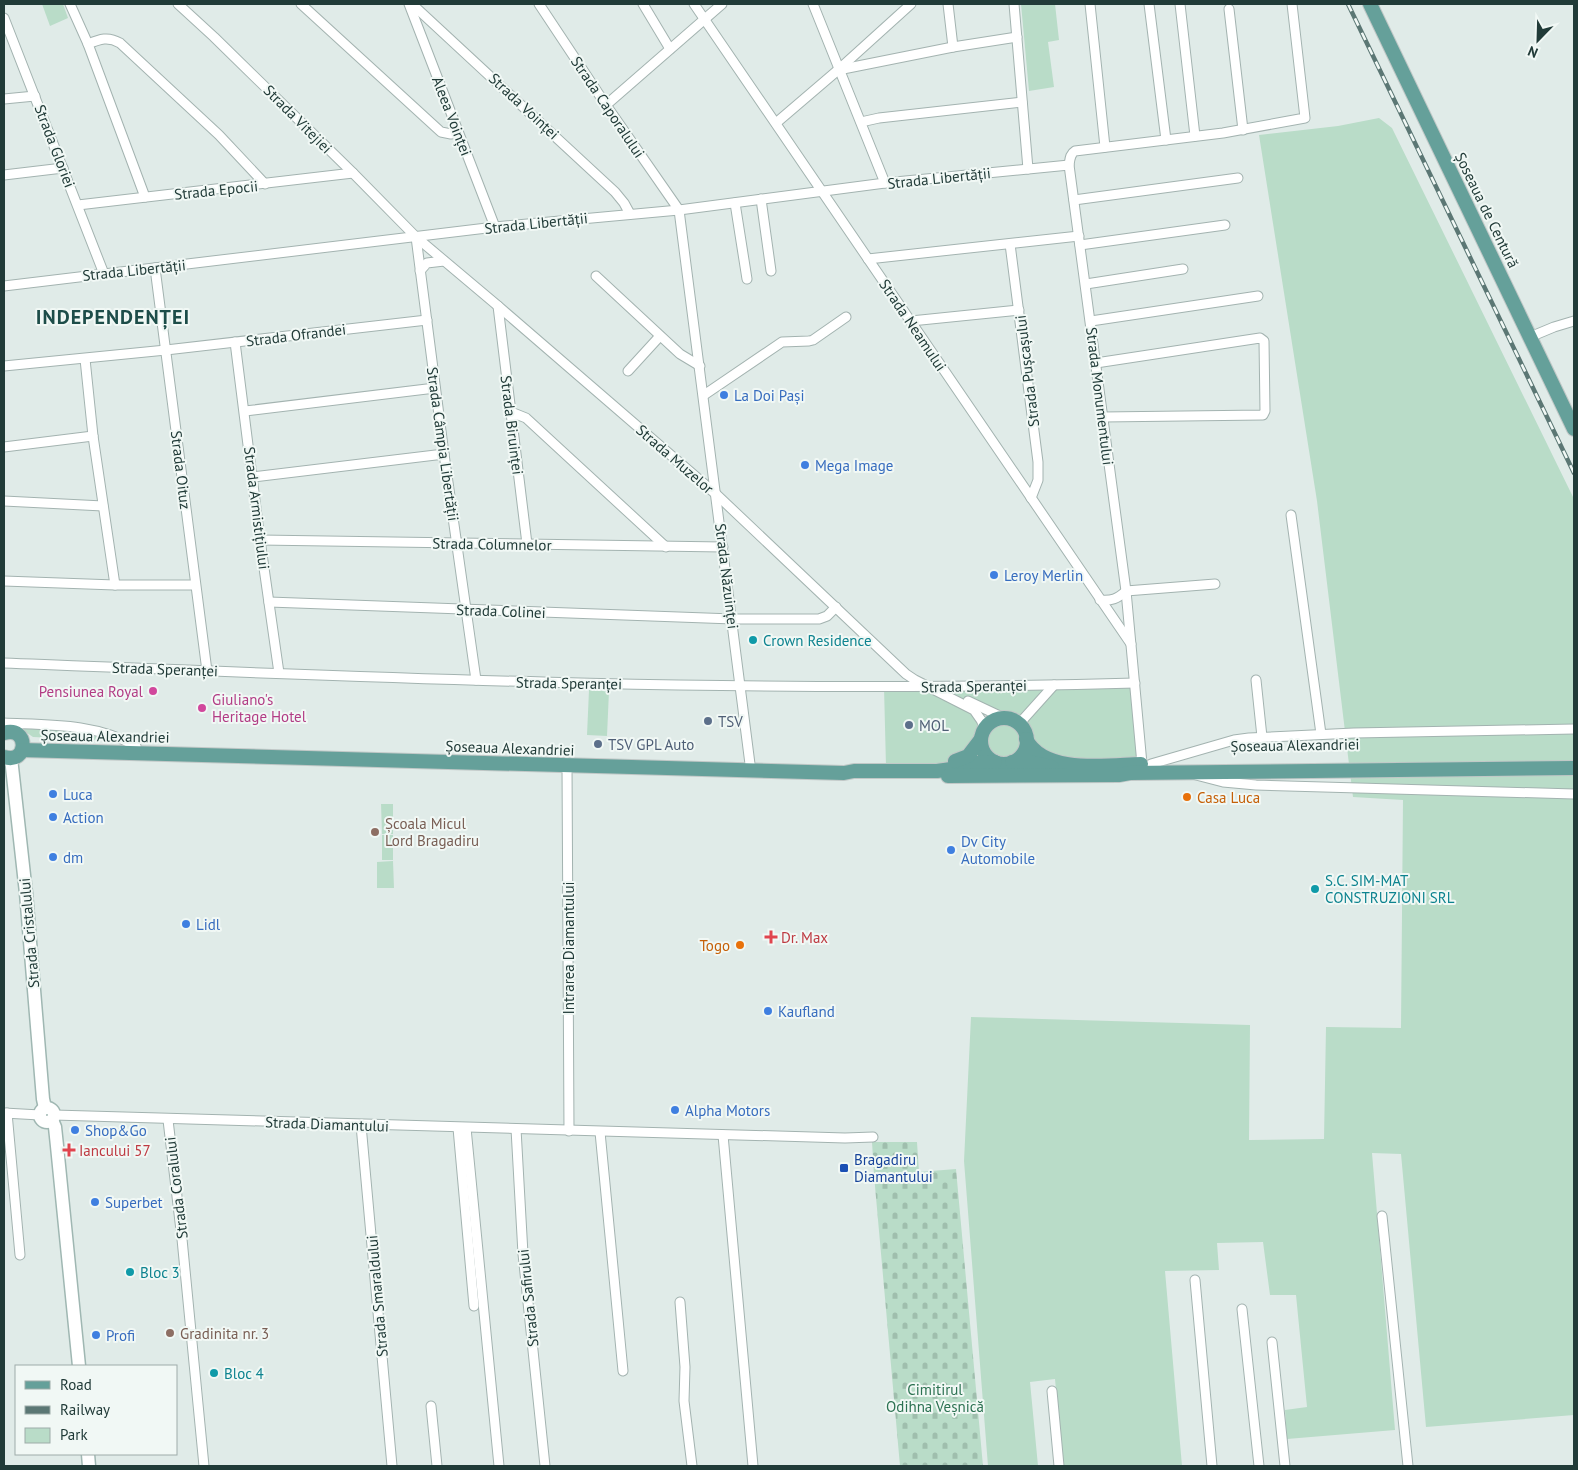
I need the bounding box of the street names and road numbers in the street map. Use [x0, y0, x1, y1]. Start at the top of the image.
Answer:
street label: Strada Caporalului [567, 53, 649, 161]
street label: Strada Voinței [485, 69, 563, 143]
street label: Aleea Voinței [428, 74, 476, 158]
street label: Strada Vitejiei [260, 81, 336, 157]
street label: Strada Gloriei [30, 102, 80, 190]
street label: Șoseaua de Centură [1451, 149, 1523, 271]
street label: Strada Libertății [886, 163, 992, 193]
street label: Strada Epocii [173, 176, 259, 204]
street label: Strada Libertății [483, 208, 589, 238]
street label: Strada Libertății [81, 255, 187, 285]
street label: Strada Neamului [875, 275, 951, 375]
street label: Strada Pușcașului [1011, 314, 1043, 428]
street label: Strada Ofrandei [245, 319, 347, 351]
street label: Strada Monumentului [1082, 326, 1118, 466]
street label: Strada Câmpia Libertății [423, 366, 463, 522]
street label: Strada Biruinței [496, 374, 528, 476]
street label: Strada Muzelor [632, 420, 718, 498]
street label: Strada Oituz [167, 430, 195, 510]
street label: Strada Armistițiului [240, 445, 274, 571]
street label: Strada Năzuinței [711, 522, 743, 630]
street label: Strada Columnelor [432, 533, 552, 555]
street label: Strada Colinei [456, 600, 546, 622]
street label: Strada Speranței [112, 658, 218, 680]
street label: Strada Speranței [516, 673, 622, 693]
street label: Strada Speranței [921, 676, 1027, 696]
street label: Șoseaua Alexandriei [40, 725, 170, 747]
street label: Șoseaua Alexandriei [1230, 734, 1360, 756]
street label: Șoseaua Alexandriei [445, 736, 575, 760]
street label: Strada Cristalului [15, 877, 43, 989]
street label: Intrarea Diamantului [559, 881, 578, 1015]
street label: Strada Diamantului [265, 1112, 389, 1136]
street label: Strada Coralului [160, 1136, 192, 1240]
street label: Strada Smaraldului [362, 1234, 392, 1358]
street label: Strada Safirului [513, 1248, 543, 1348]

